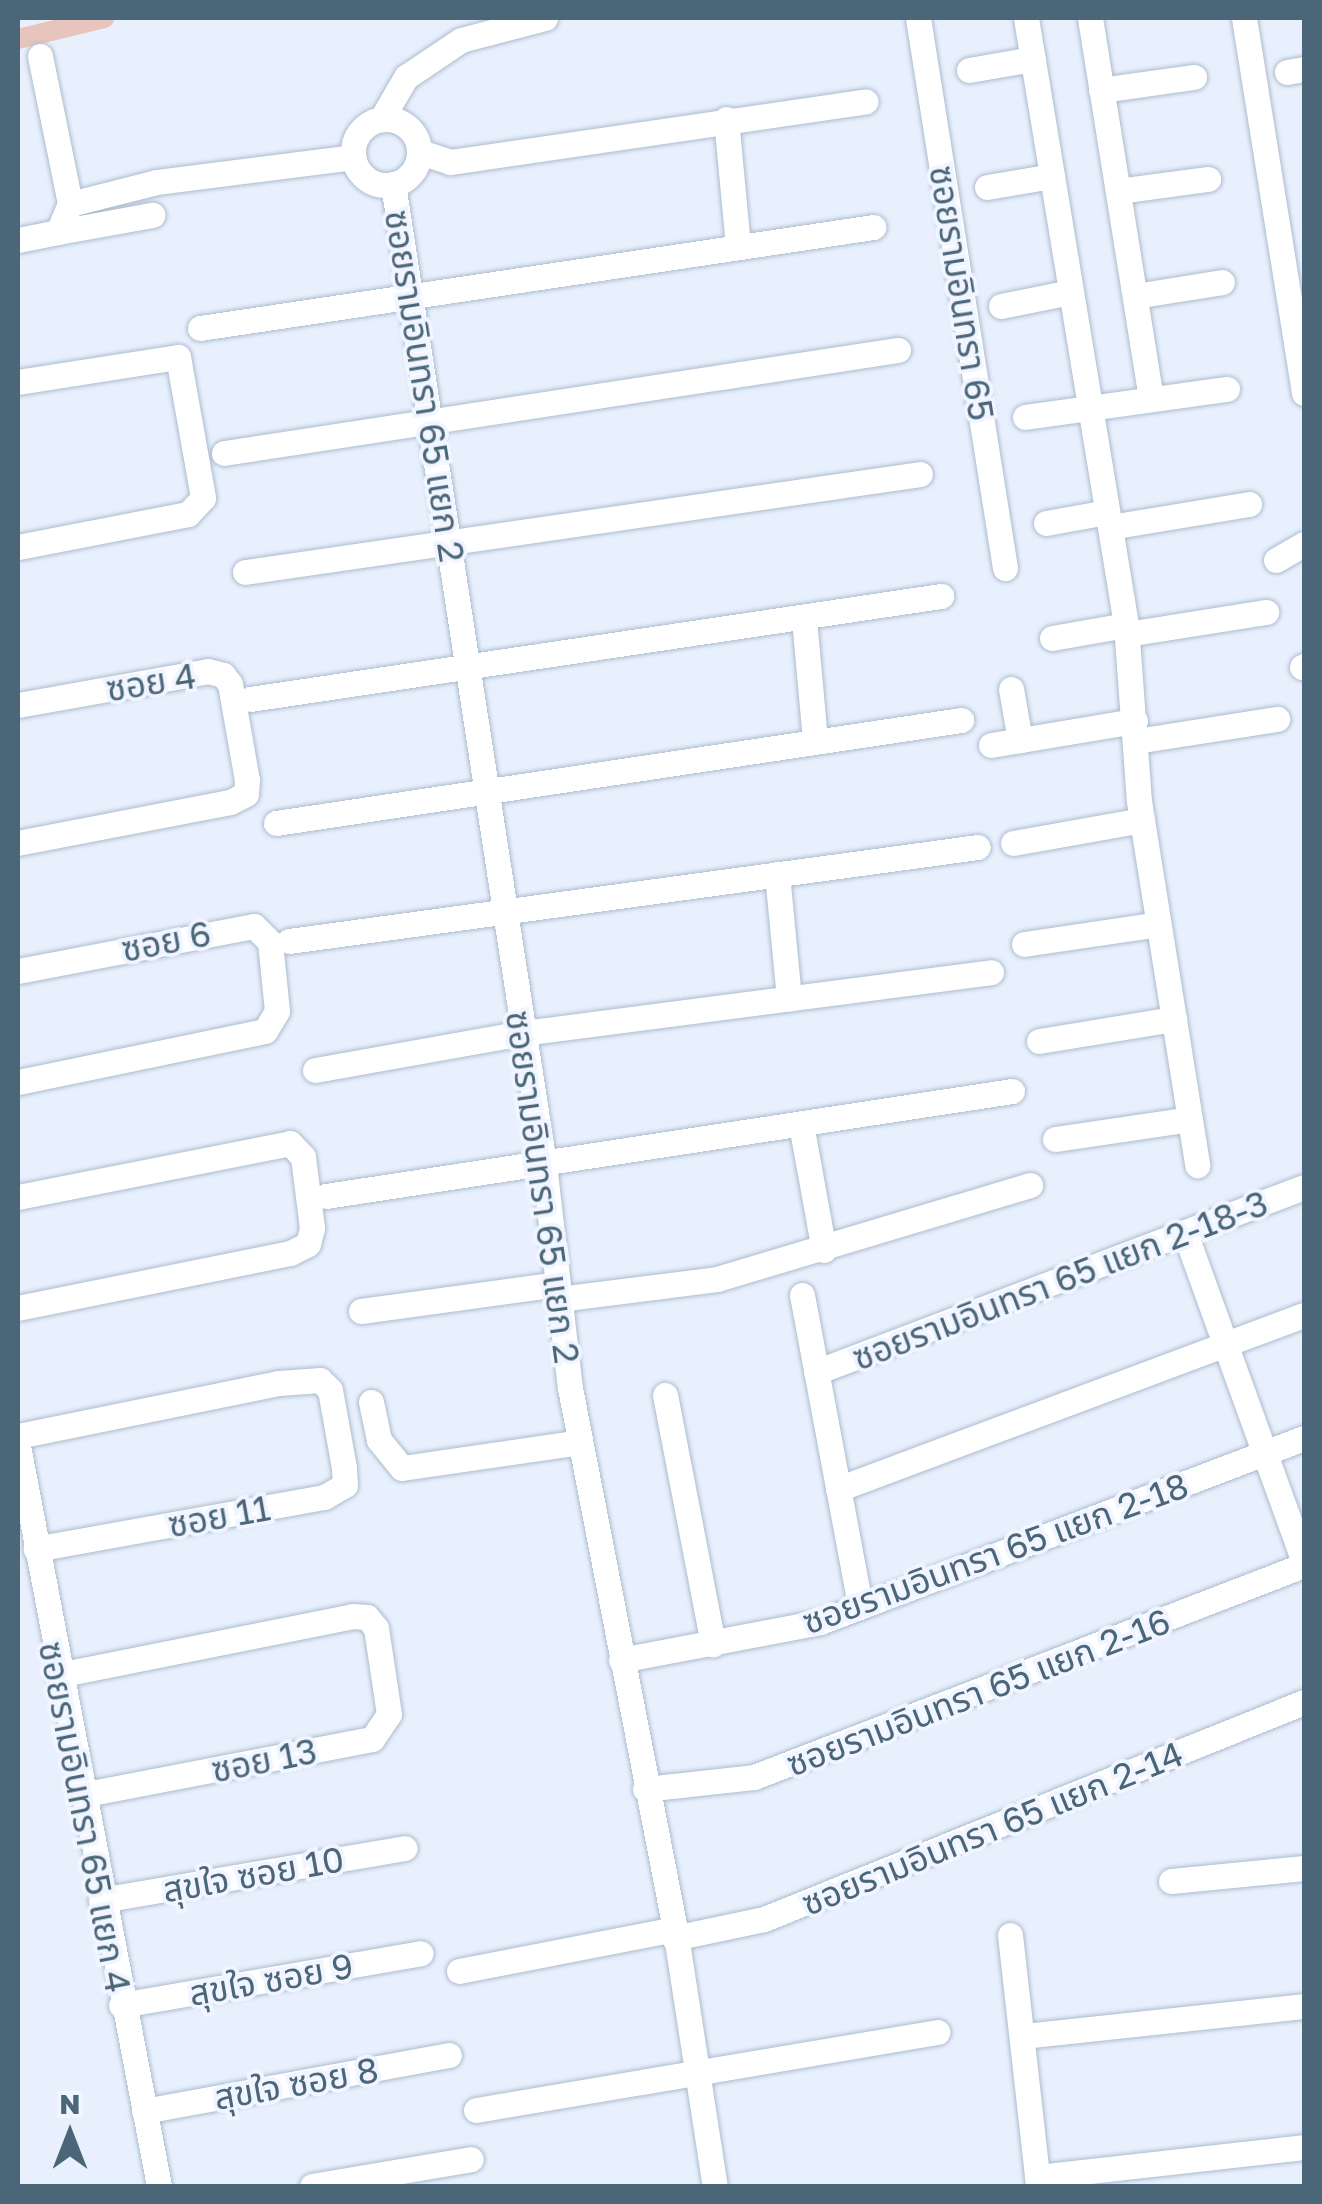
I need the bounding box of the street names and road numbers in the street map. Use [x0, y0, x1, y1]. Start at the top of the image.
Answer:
street label: ซอยรามอินทรา 65 [921, 163, 1003, 423]
street label: ซอยรามอินทรา 65 แยก 2 [376, 207, 474, 565]
street label: ซอย 4 [103, 654, 199, 710]
street label: ซอย 6 [118, 912, 214, 970]
street label: ซอยรามอินทรา 65 แยก 2 [497, 1008, 589, 1366]
street label: ซอยรามอินทรา 65 แยก 2-18-3 [846, 1181, 1274, 1379]
street label: ซอยรามอินทรา 65 แยก 2-18 [796, 1464, 1194, 1642]
street label: ซอย 11 [165, 1486, 273, 1546]
street label: ซอยรามอินทรา 65 แยก 2-16 [780, 1599, 1176, 1785]
street label: ซอยรามอินทรา 65 แยก 4 [30, 1638, 140, 1996]
street label: ซอย 13 [208, 1729, 320, 1791]
street label: ซอยรามอินทรา 65 แยก 2-14 [795, 1732, 1189, 1924]
street label: สุขใจ ซอย 10 [159, 1837, 347, 1911]
street label: สุขใจ ซอย 9 [186, 1944, 356, 2014]
street label: สุขใจ ซอย 8 [211, 2048, 381, 2118]

